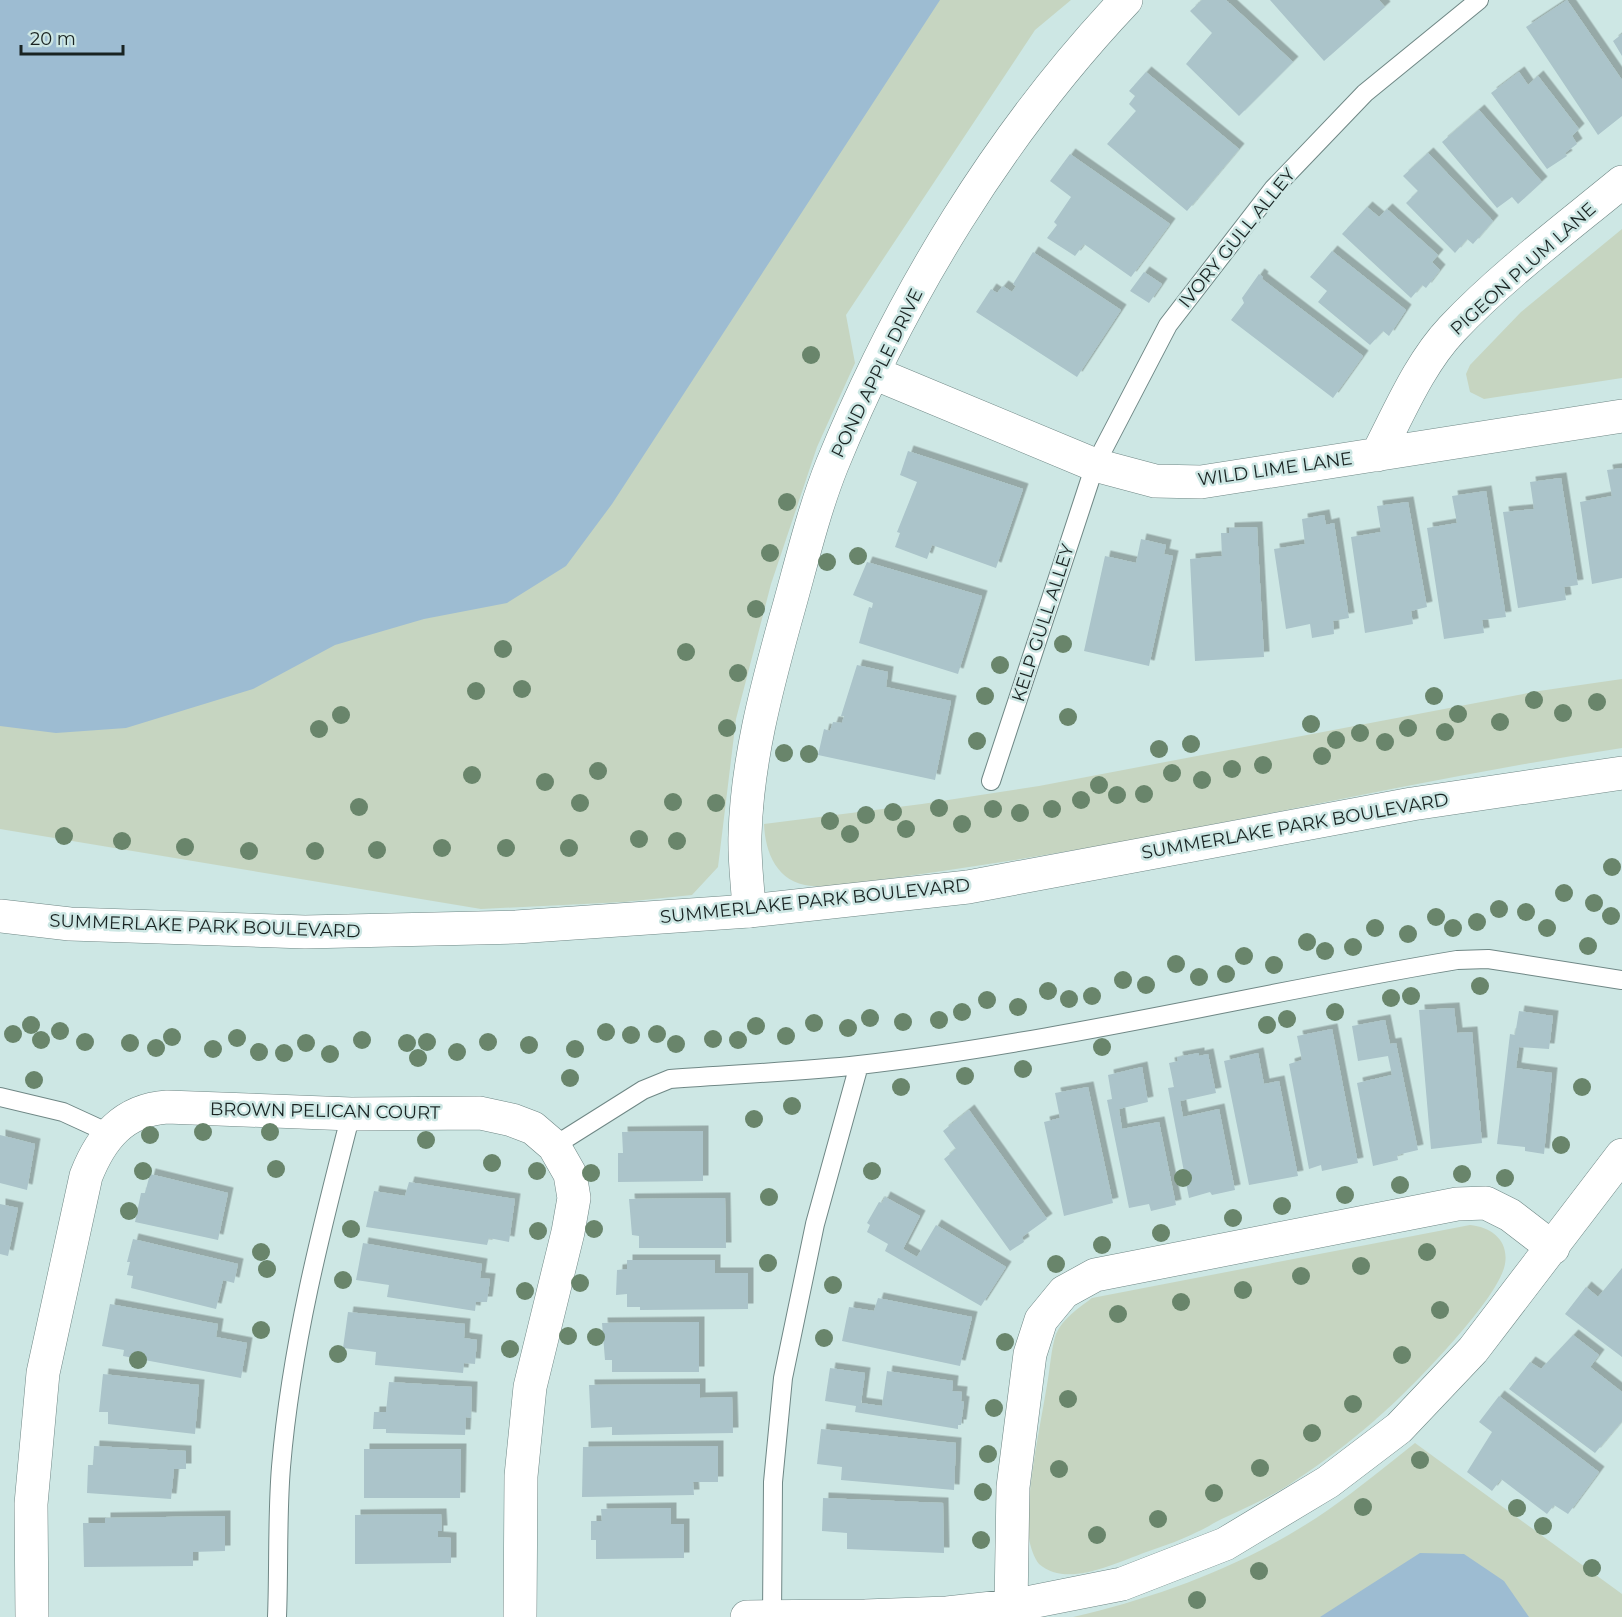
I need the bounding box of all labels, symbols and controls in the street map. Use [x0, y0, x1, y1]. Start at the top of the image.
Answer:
scale bar [21, 18, 123, 56]
text: 20 m [30, 28, 76, 50]
street label: IVORY GULL ALLEY [1174, 163, 1300, 312]
street label: PIGEON PLUM LANE [1446, 198, 1600, 340]
street label: POND APPLE DRIVE [826, 285, 928, 461]
street label: WILD LIME LANE [1196, 447, 1354, 491]
street label: KELP GULL ALLEY [1007, 541, 1079, 705]
street label: SUMMERLAKE PARK BOULEVARD [1140, 788, 1450, 864]
street label: SUMMERLAKE PARK BOULEVARD [659, 874, 971, 928]
street label: SUMMERLAKE PARK BOULEVARD [49, 910, 361, 942]
street label: BROWN PELICAN COURT [210, 1098, 441, 1124]

